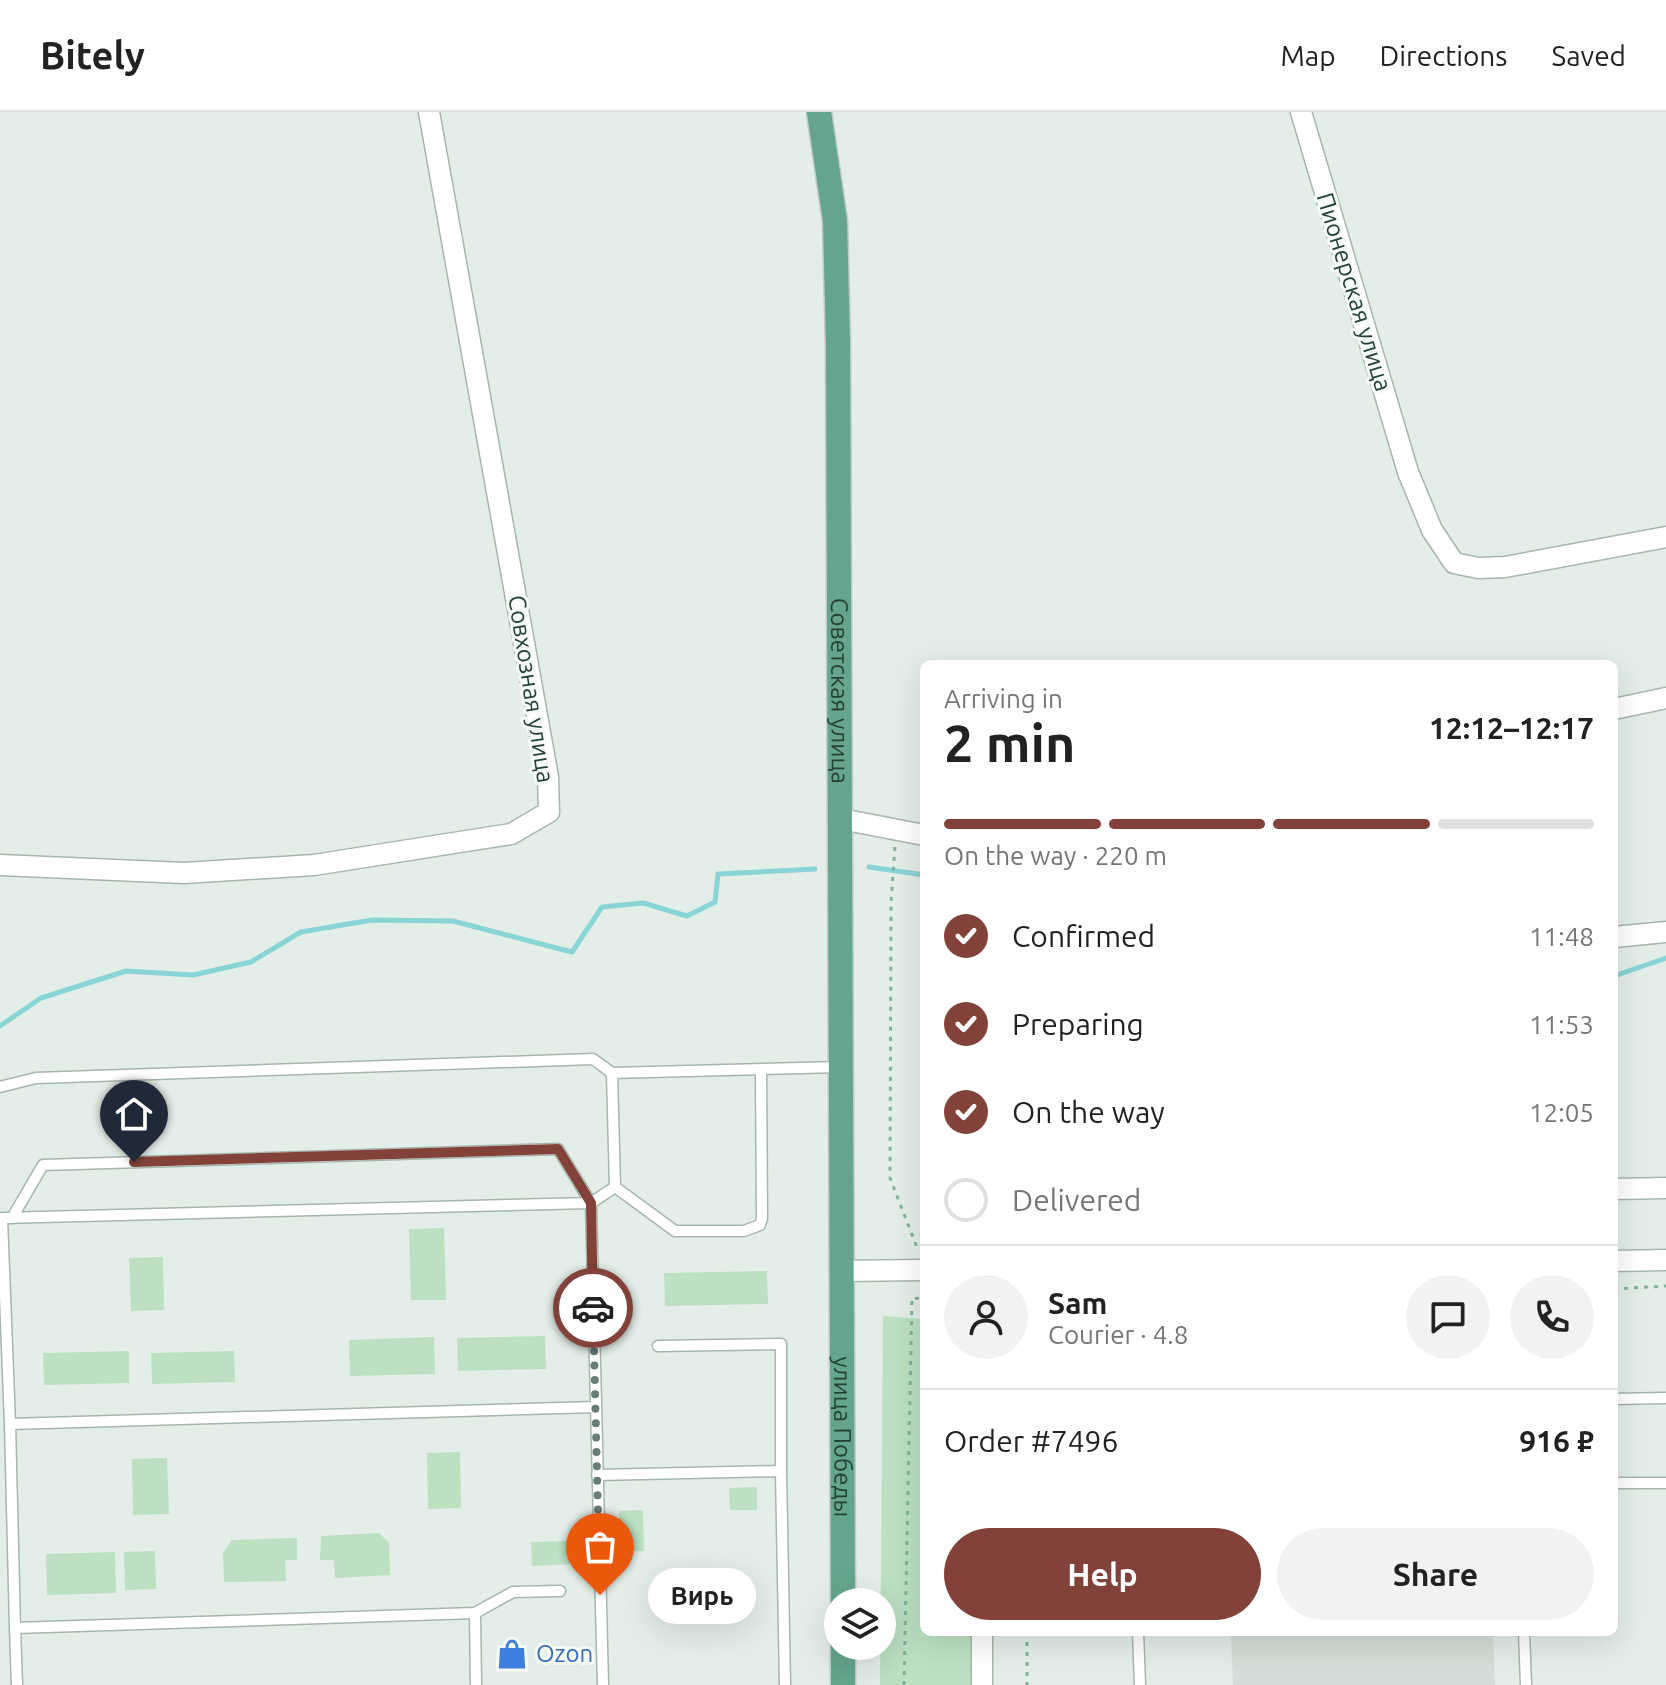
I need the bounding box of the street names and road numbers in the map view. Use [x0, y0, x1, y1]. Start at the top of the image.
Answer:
street label: Пионерская улица [1311, 189, 1398, 394]
street label: Совхозная улица [503, 593, 560, 785]
street label: Советская улица [826, 598, 854, 784]
street label: улица Победы [829, 1356, 857, 1517]

